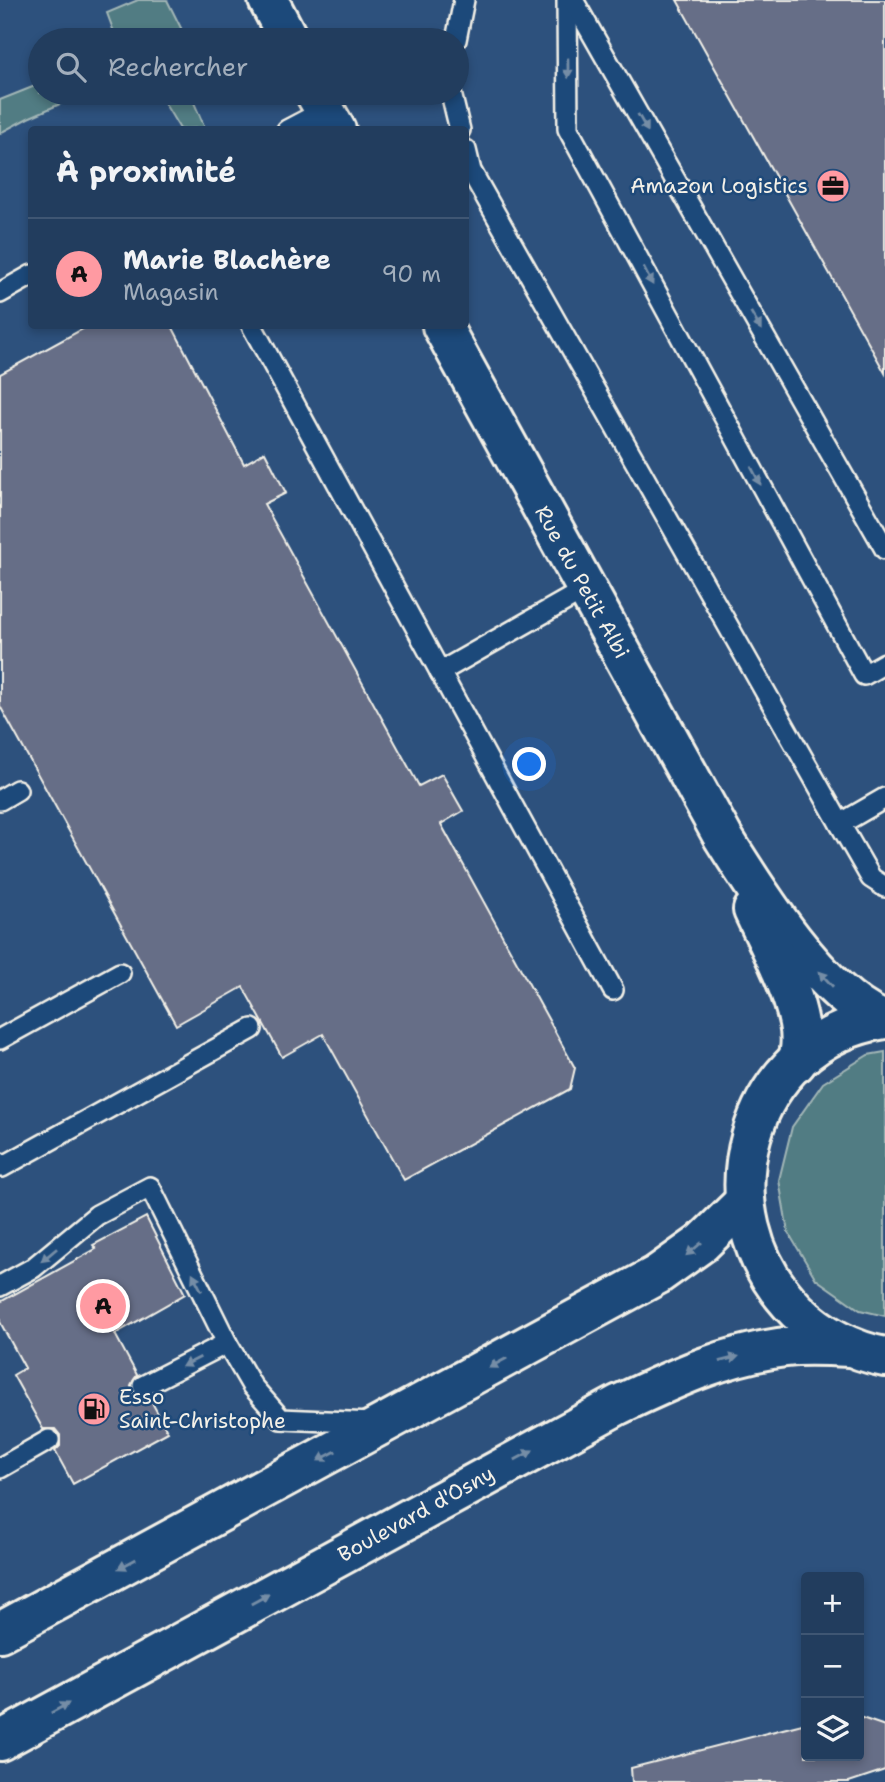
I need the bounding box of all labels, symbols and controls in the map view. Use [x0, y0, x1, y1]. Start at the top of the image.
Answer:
search box [28, 28, 469, 105]
icon: search [52, 48, 90, 86]
text: Rechercher [108, 49, 248, 84]
one-way arrow [562, 57, 574, 79]
one-way arrow [637, 114, 649, 133]
text: À proximité [56, 151, 236, 192]
office icon: Amazon Logistics [814, 167, 852, 205]
place label: Amazon Logistics [630, 172, 808, 200]
text: Marie Blachère [123, 242, 331, 277]
text: A [70, 259, 88, 289]
text: 90 m [381, 259, 441, 289]
one-way arrow [642, 266, 654, 285]
text: Magasin [123, 277, 219, 307]
one-way arrow [749, 312, 762, 331]
one-way arrow [750, 466, 762, 485]
street label: Rue du Petit Albi [528, 501, 636, 663]
your location [512, 747, 546, 781]
one-way arrow [818, 970, 834, 988]
one-way arrow [686, 1241, 703, 1256]
one-way arrow [41, 1247, 58, 1262]
one-way arrow [192, 1272, 203, 1292]
pin: A [80, 1280, 126, 1332]
one-way arrow [719, 1353, 741, 1364]
one-way arrow [181, 1356, 201, 1367]
one-way arrow [488, 1357, 507, 1369]
place label: Esso Saint-Christophe [119, 1383, 286, 1435]
fuel station icon: Esso Saint-Christophe [75, 1390, 113, 1428]
one-way arrow [514, 1449, 534, 1461]
one-way arrow [317, 1450, 337, 1462]
street label: Boulevard d'Osny [333, 1459, 499, 1569]
one-way arrow [117, 1558, 136, 1570]
map controls [801, 1572, 864, 1761]
button: + [801, 1572, 864, 1635]
one-way arrow [250, 1593, 269, 1605]
button: − [801, 1635, 864, 1698]
button: layers [801, 1698, 864, 1761]
one-way arrow [50, 1702, 70, 1714]

